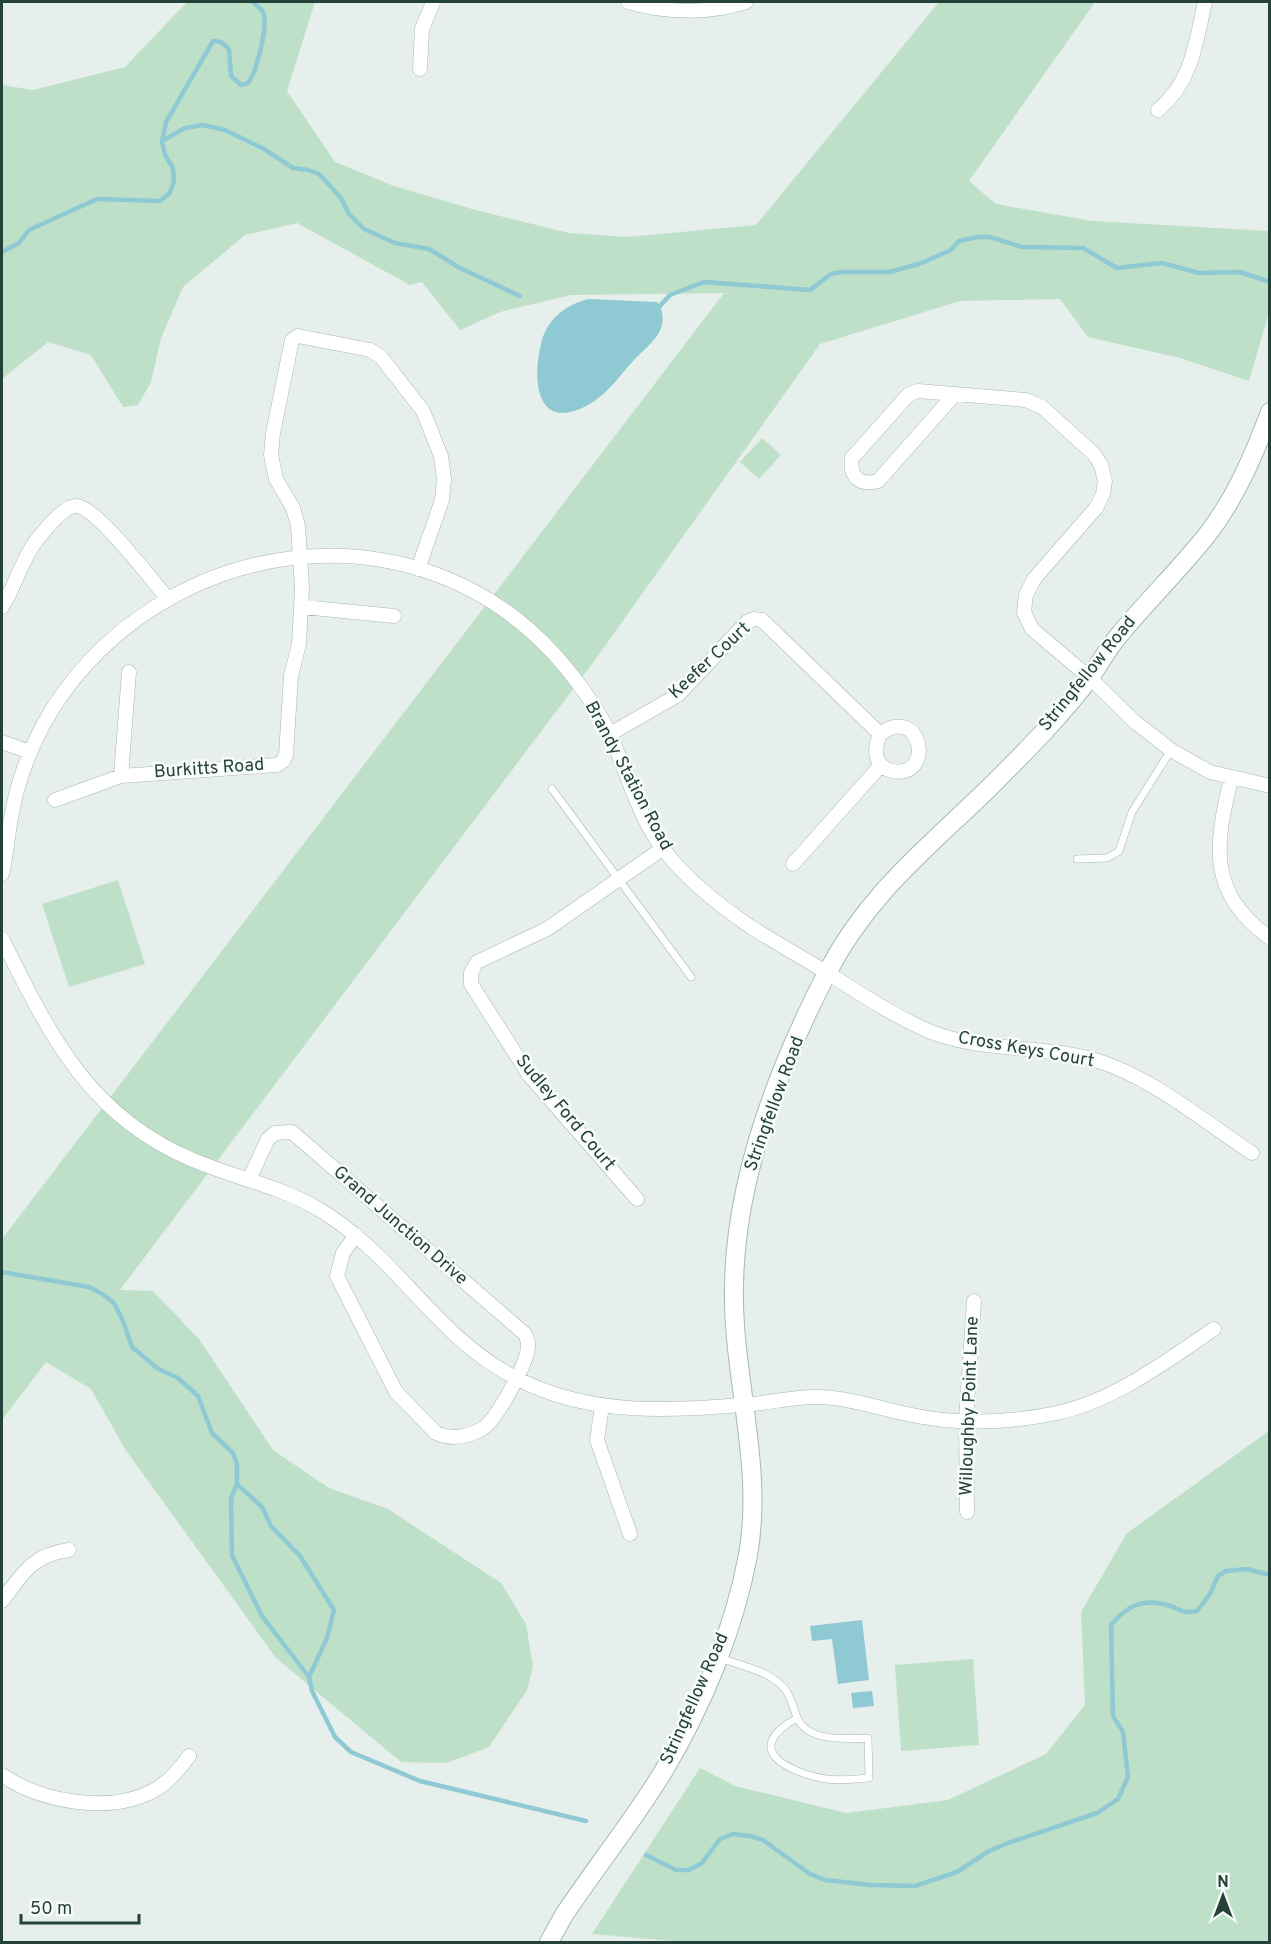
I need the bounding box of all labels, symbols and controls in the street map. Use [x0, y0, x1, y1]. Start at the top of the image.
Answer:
street label: Stringfellow Road [1034, 612, 1142, 736]
street label: Keefer Court [664, 617, 756, 705]
street label: Brandy Station Road [579, 697, 677, 855]
street label: Burkitts Road [153, 754, 265, 784]
street label: Cross Keys Court [956, 1027, 1096, 1073]
street label: Stringfellow Road [740, 1033, 810, 1175]
street label: Sudley Ford Court [510, 1050, 620, 1176]
street label: Grand Junction Drive [328, 1161, 472, 1291]
street label: Willoughby Point Lane [955, 1316, 985, 1496]
street label: Stringfellow Road [656, 1629, 734, 1769]
north arrow [1193, 1866, 1253, 1926]
text: N [1217, 1873, 1229, 1893]
scale bar [21, 1887, 140, 1925]
text: 50 m [30, 1898, 72, 1921]

